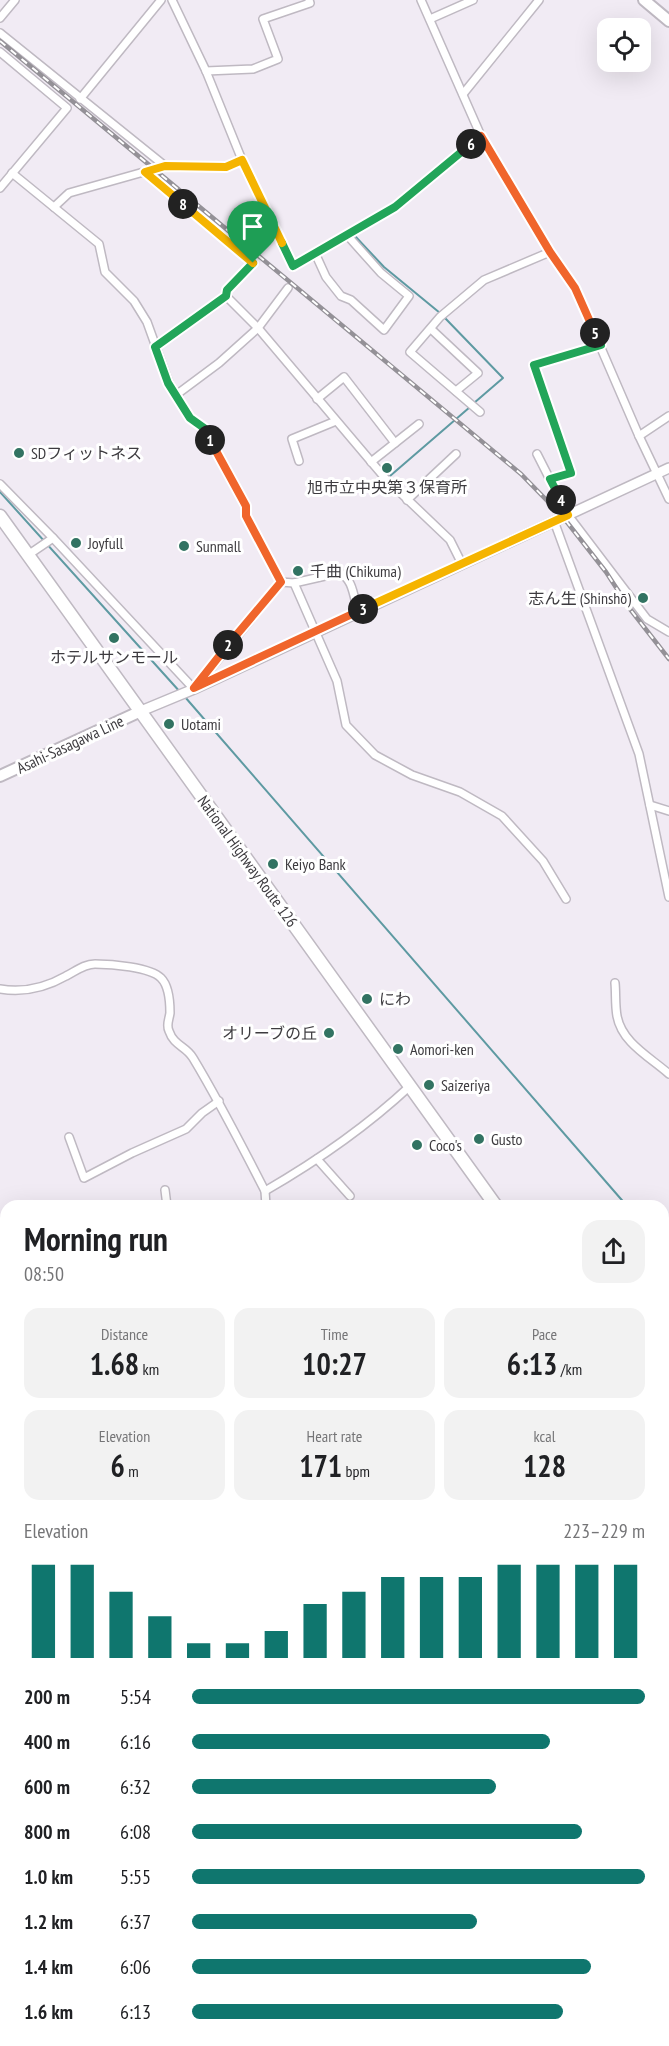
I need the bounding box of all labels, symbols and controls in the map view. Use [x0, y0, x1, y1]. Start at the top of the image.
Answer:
map controls [597, 18, 651, 72]
button: locate [597, 18, 651, 72]
pin: 6 [456, 129, 486, 159]
text: 6 [467, 134, 475, 154]
pin: 8 [168, 189, 198, 219]
text: 8 [179, 194, 187, 214]
pin [227, 201, 278, 263]
icon: arrive [236, 210, 269, 243]
pin: 5 [580, 318, 610, 348]
text: 5 [591, 323, 599, 343]
pin: 1 [195, 425, 225, 455]
text: 1 [206, 430, 214, 450]
place label: SDフィットネス [31, 443, 142, 463]
marker: SDフィットネス [12, 446, 26, 460]
marker: 旭市立中央第３保育所 [380, 461, 394, 475]
place label: 旭市立中央第３保育所 [307, 477, 467, 497]
pin: 4 [546, 485, 576, 515]
text: 4 [557, 490, 565, 510]
place label: Joyfull [87, 533, 123, 553]
marker: Joyfull [69, 536, 83, 550]
place label: Sunmall [196, 536, 241, 556]
marker: Sunmall [177, 539, 191, 553]
place label: 千曲 (Chikuma) [310, 561, 401, 581]
marker: 千曲 (Chikuma) [291, 564, 305, 578]
place label: 志ん生 (Shinshō) [528, 588, 631, 608]
marker: 志ん生 (Shinshō) [636, 591, 650, 605]
pin: 3 [348, 594, 378, 624]
text: 3 [359, 599, 367, 619]
pin: 2 [213, 630, 243, 660]
marker: ホテルサンモール [107, 631, 121, 645]
text: 2 [224, 635, 232, 655]
place label: ホテルサンモール [50, 647, 178, 667]
street label: Asahi-Sasagawa Line [13, 710, 127, 778]
place label: Uotami [181, 714, 221, 734]
marker: Uotami [162, 717, 176, 731]
street label: National Highway Route 126 [194, 791, 302, 931]
place label: Keiyo Bank [285, 854, 347, 874]
marker: Keiyo Bank [266, 857, 280, 871]
place label: にわ [379, 989, 411, 1009]
marker: にわ [360, 992, 374, 1006]
place label: オリーブの丘 [222, 1023, 317, 1043]
marker: オリーブの丘 [322, 1026, 336, 1040]
place label: Aomori-ken [410, 1039, 474, 1059]
marker: Aomori-ken [391, 1042, 405, 1056]
place label: Saizeriya [441, 1075, 490, 1095]
marker: Saizeriya [422, 1078, 436, 1092]
place label: Gusto [491, 1129, 522, 1149]
marker: Gusto [472, 1132, 486, 1146]
place label: Coco's [429, 1135, 462, 1155]
marker: Coco's [410, 1138, 424, 1152]
text: Morning run [24, 1217, 168, 1260]
button: share [582, 1220, 645, 1283]
text: 08:50 [24, 1261, 64, 1287]
text: Distance [101, 1324, 148, 1344]
text: Time [321, 1324, 348, 1344]
text: Pace [532, 1324, 557, 1344]
text: 1.68 [90, 1344, 139, 1383]
text: 10:27 [302, 1344, 367, 1383]
text: 6:13 [507, 1344, 557, 1383]
text: km [139, 1359, 159, 1379]
text: /km [557, 1359, 582, 1379]
text: Elevation [99, 1426, 150, 1446]
text: Heart rate [307, 1426, 362, 1446]
text: kcal [534, 1426, 555, 1446]
text: 6 [110, 1446, 125, 1485]
text: 171 [299, 1446, 342, 1485]
text: 128 [523, 1446, 566, 1485]
text: m [125, 1461, 139, 1481]
text: bpm [342, 1461, 370, 1481]
text: Elevation [24, 1518, 88, 1544]
text: 223–229 m [563, 1518, 645, 1544]
text: 200 m [24, 1684, 70, 1710]
text: 5:54 [120, 1684, 151, 1710]
text: 400 m [24, 1729, 70, 1755]
text: 6:16 [120, 1729, 151, 1755]
text: 600 m [24, 1774, 70, 1800]
text: 6:32 [120, 1774, 151, 1800]
text: 800 m [24, 1819, 70, 1845]
text: 6:08 [120, 1819, 151, 1845]
text: 1.0 km [24, 1864, 73, 1890]
text: 5:55 [120, 1864, 151, 1890]
text: 1.2 km [24, 1909, 73, 1935]
text: 6:37 [120, 1909, 151, 1935]
text: 1.4 km [24, 1954, 73, 1980]
text: 6:06 [120, 1954, 151, 1980]
text: 1.6 km [24, 1999, 73, 2025]
text: 6:13 [120, 1999, 151, 2025]

